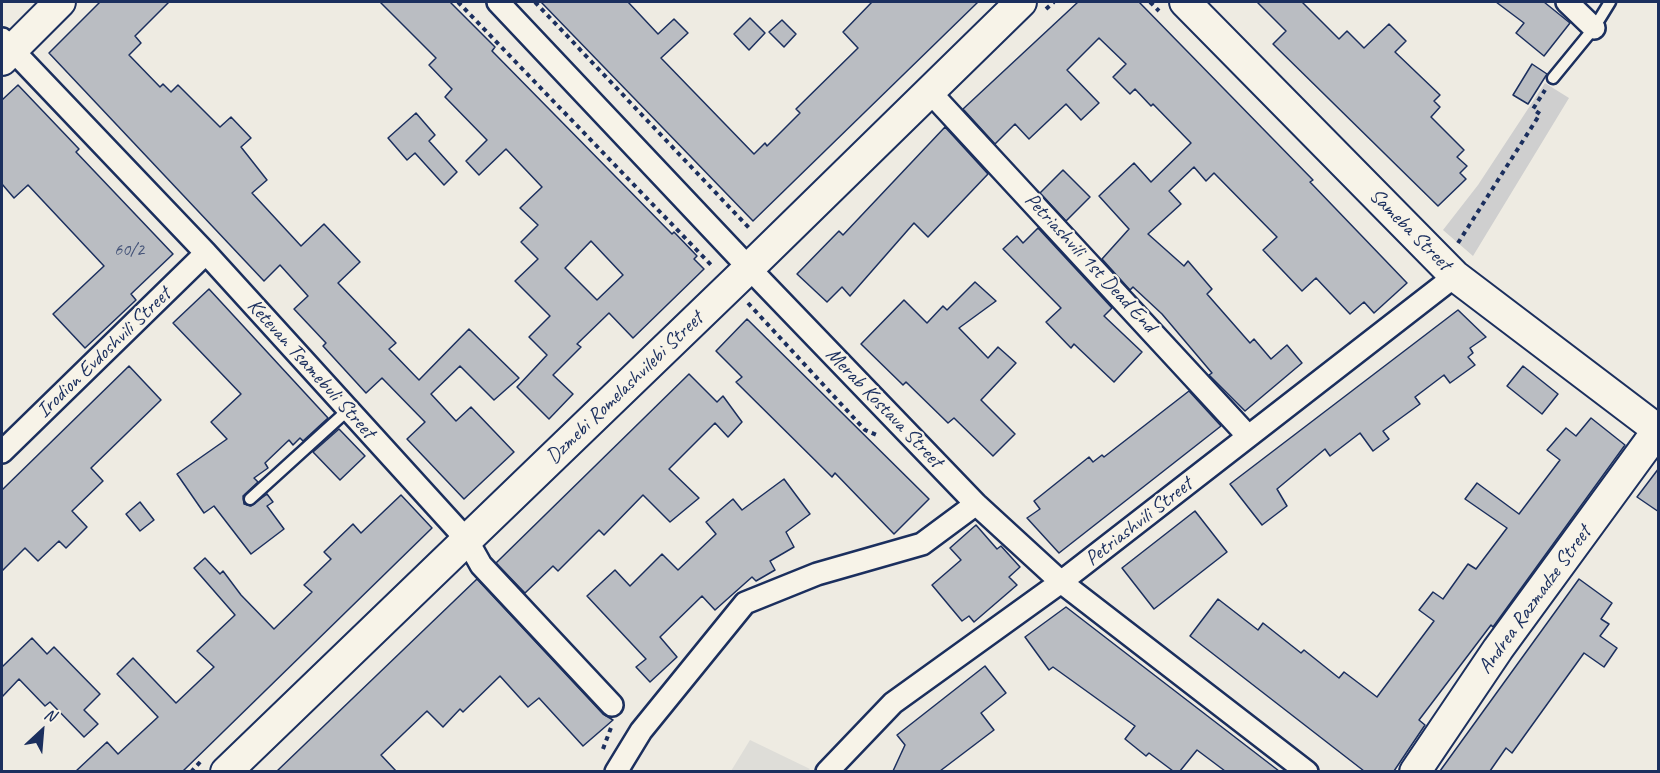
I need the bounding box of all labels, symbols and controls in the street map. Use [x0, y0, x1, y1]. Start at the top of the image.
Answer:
street label: Sameba Street [1363, 183, 1457, 277]
street label: Petriashvili 1st Dead End [1019, 188, 1161, 338]
house number: 60/2 [114, 239, 144, 261]
street label: Irodion Evdoshvili Street [32, 282, 176, 424]
street label: Ketevan Tsamebuli Street [242, 294, 380, 444]
street label: Dzmebi Romelashvilebi Street [541, 307, 709, 469]
street label: Merab Kostava Street [820, 342, 948, 474]
street label: Petriashvili Street [1080, 472, 1198, 572]
street label: Andrea Razmadze Street [1473, 521, 1597, 679]
north arrow [12, 701, 72, 761]
text: N [41, 704, 59, 726]

